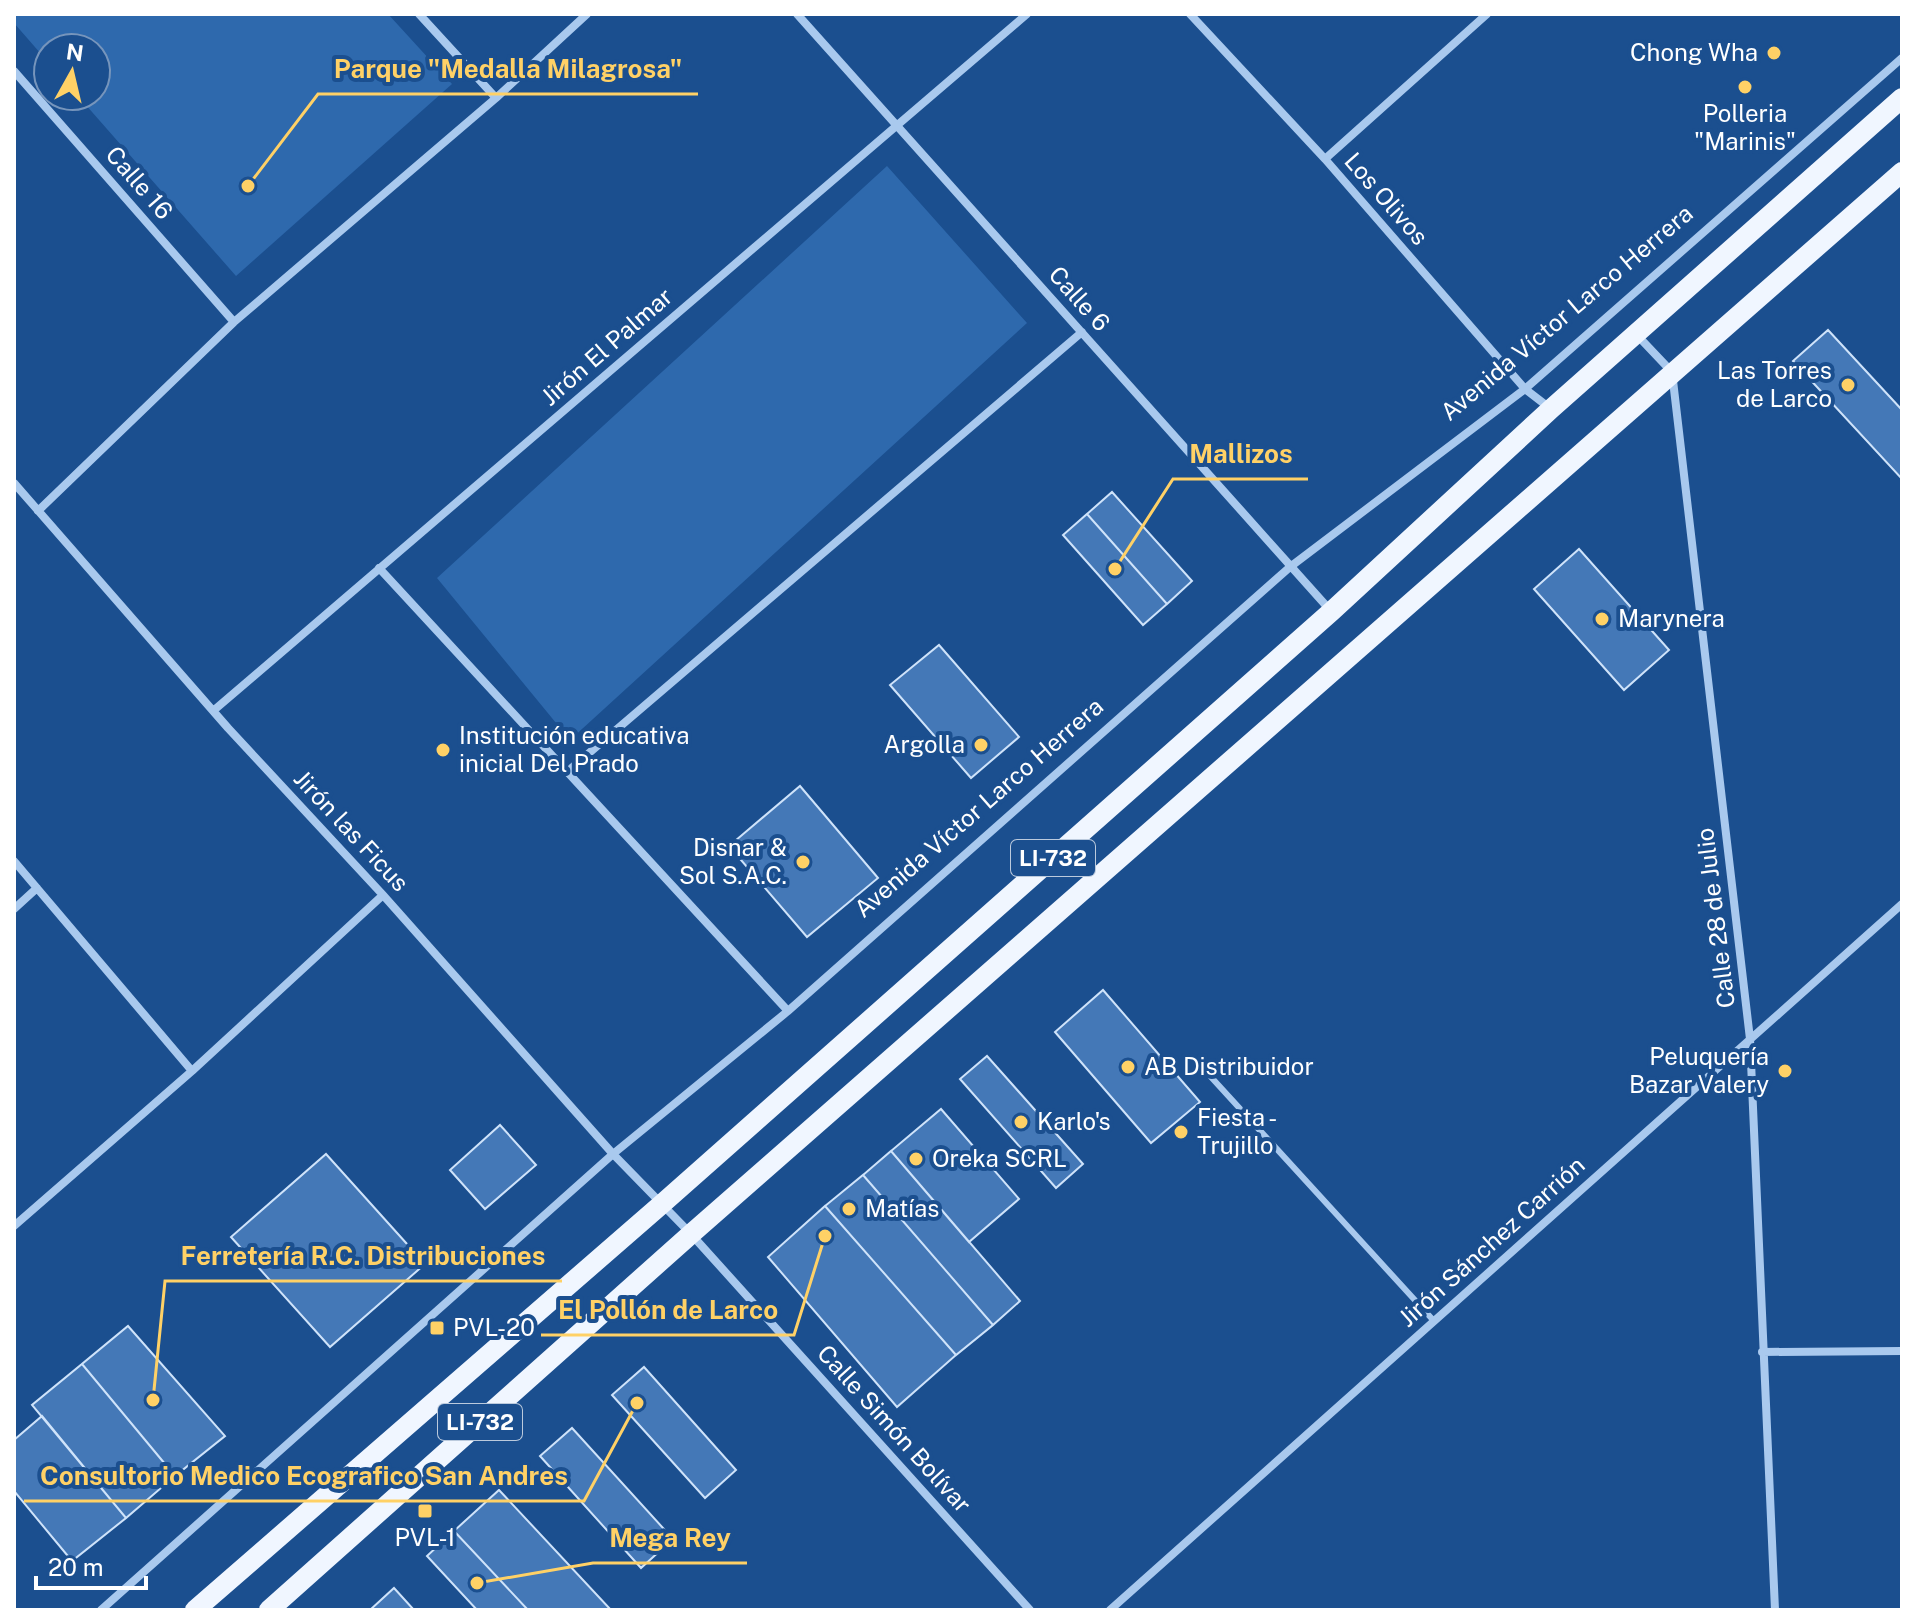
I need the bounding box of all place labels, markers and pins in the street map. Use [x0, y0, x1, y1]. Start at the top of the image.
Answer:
place label: Chong Wha [1630, 38, 1758, 66]
callout: Parque "Medalla Milagrosa" [318, 44, 698, 94]
marker: Chong Wha [1765, 44, 1783, 62]
marker: Polleria "Marinis" [1736, 78, 1754, 96]
place label: Polleria "Marinis" [1694, 99, 1796, 155]
place label: Las Torres de Larco [1717, 356, 1832, 412]
marker: Las Torres de Larco [1839, 376, 1857, 394]
callout: Mallizos [1173, 429, 1308, 479]
place label: Marynera [1618, 604, 1725, 632]
marker: Marynera [1593, 610, 1611, 628]
place label: Institución educativa inicial Del Prado [459, 721, 689, 777]
place label: Argolla [884, 730, 965, 758]
marker: Argolla [972, 736, 990, 754]
marker: Institución educativa inicial Del Prado [434, 741, 452, 759]
place label: Disnar & Sol S.A.C. [679, 833, 787, 889]
marker: Disnar & Sol S.A.C. [794, 853, 812, 871]
place label: Peluquería Bazar Valery [1629, 1042, 1769, 1098]
place label: AB Distribuidor [1144, 1052, 1314, 1080]
marker: AB Distribuidor [1119, 1058, 1137, 1076]
marker: Peluquería Bazar Valery [1776, 1062, 1794, 1080]
place label: Fiesta - Trujillo [1197, 1103, 1277, 1159]
place label: Karlo's [1037, 1107, 1111, 1135]
marker: Karlo's [1012, 1113, 1030, 1131]
marker: Fiesta - Trujillo [1172, 1123, 1190, 1141]
place label: Oreka SCRL [932, 1144, 1067, 1172]
marker: Oreka SCRL [907, 1150, 925, 1168]
place label: Matías [865, 1194, 939, 1222]
marker: Matías [840, 1200, 858, 1218]
callout: Ferretería R.C. Distribuciones [165, 1231, 562, 1281]
callout: El Pollón de Larco [541, 1285, 794, 1335]
place label: PVL-20 [453, 1313, 535, 1341]
marker: PVL-20 [428, 1319, 446, 1337]
callout: Consultorio Medico Ecografico San Andres [24, 1451, 584, 1501]
marker: PVL-1 [416, 1502, 434, 1520]
callout: Mega Rey [593, 1513, 747, 1563]
place label: PVL-1 [395, 1523, 455, 1551]

